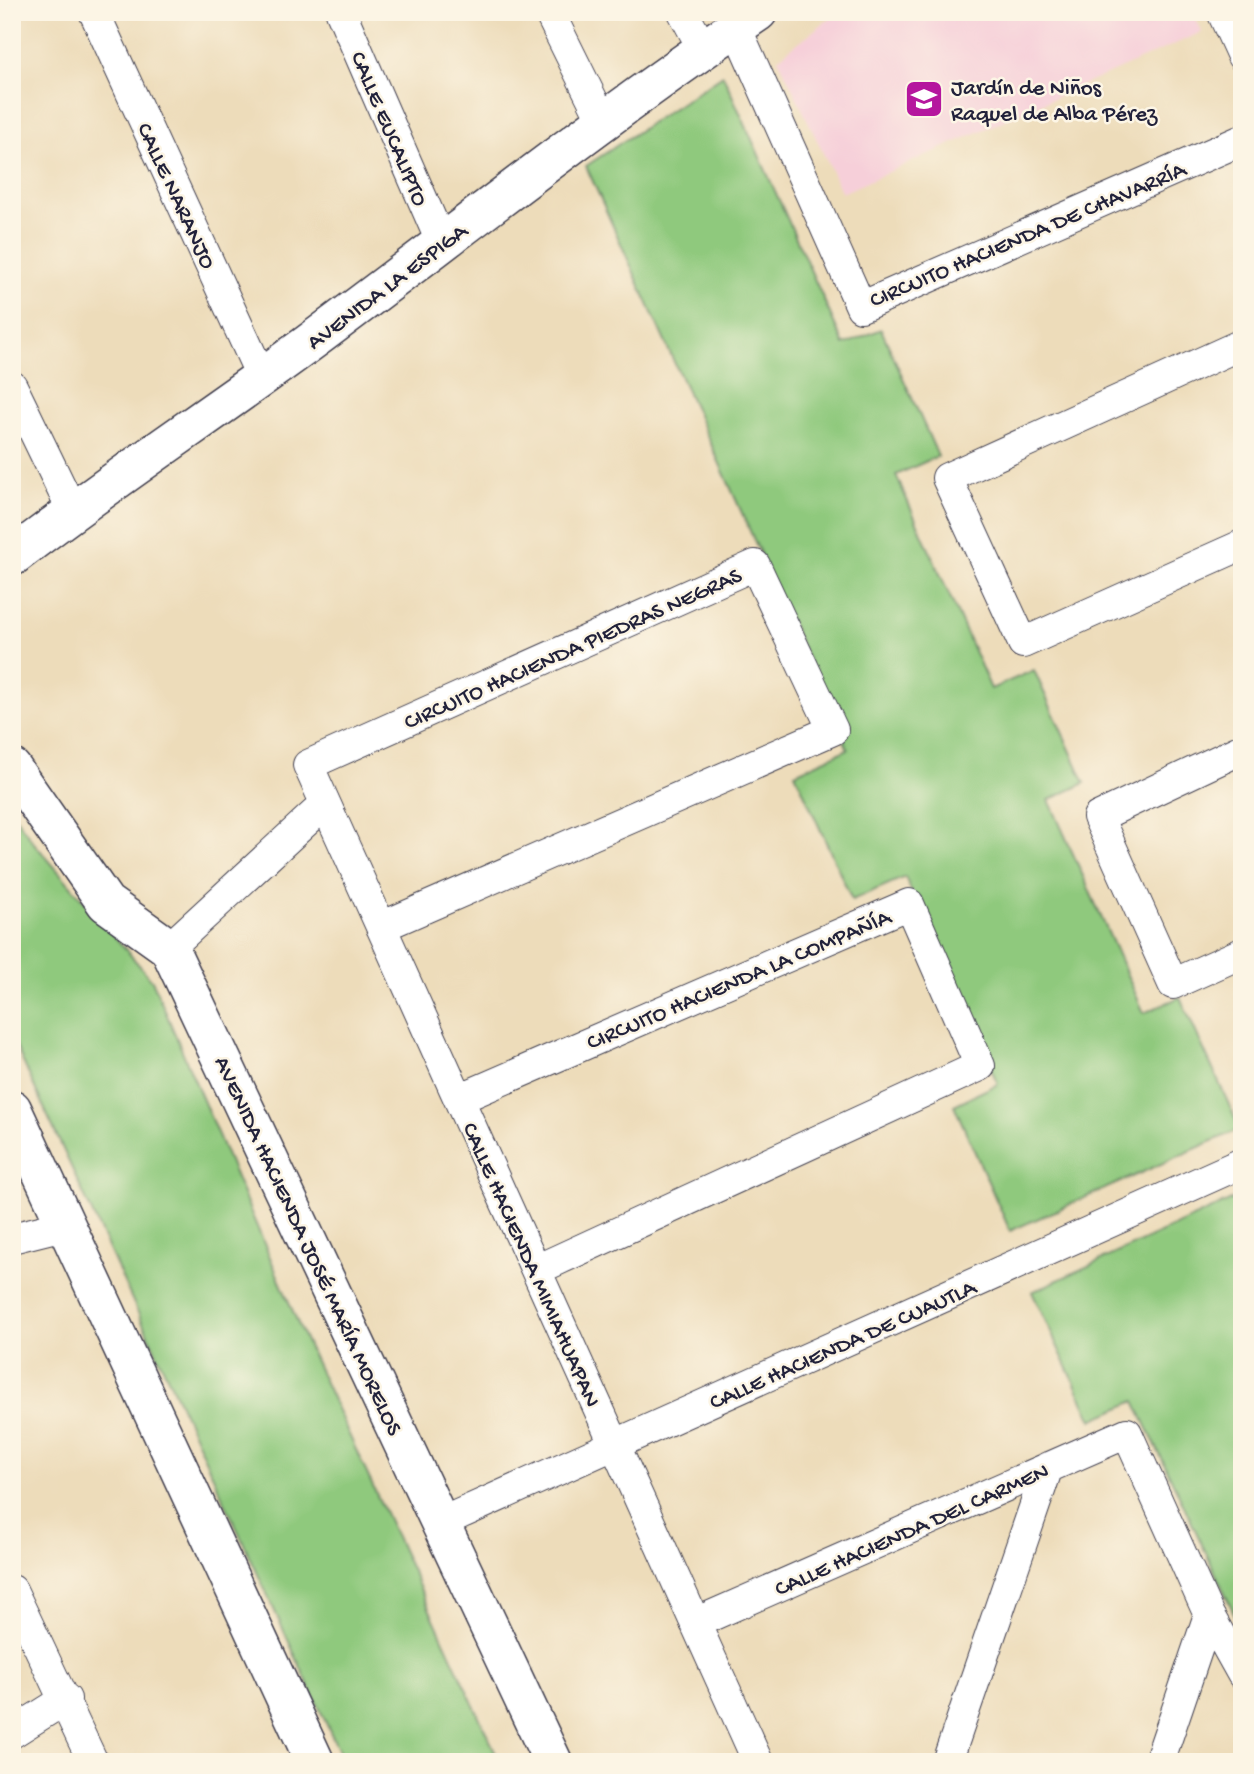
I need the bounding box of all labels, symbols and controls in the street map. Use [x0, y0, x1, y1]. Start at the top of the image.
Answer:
street label: CALLE EUCALIPTO [343, 48, 433, 211]
place label: Jardín de Niños Raquel de Alba Pérez [951, 76, 1158, 129]
school or university icon: Jardín de Niños Raquel de Alba Pérez [903, 78, 945, 120]
street label: CALLE NARANJO [129, 119, 220, 274]
street label: CIRCUITO HACIENDA DE CHAVARRÍA [866, 157, 1192, 315]
street label: AVENIDA LA ESPIGA [303, 218, 475, 357]
street label: CIRCUITO HACIENDA PIEDRAS NEGRAS [400, 563, 747, 737]
street label: CIRCUITO HACIENDA LA COMPAÑÍA [583, 904, 897, 1058]
street label: AVENIDA HACIENDA JOSÉ MARÍA MORELOS [207, 1053, 407, 1441]
street label: CALLE HACIENDA MIMIAHUAPAN [455, 1119, 605, 1412]
street label: CALLE HACIENDA DE CUAUTLA [706, 1275, 982, 1417]
street label: CALLE HACIENDA DEL CARMEN [771, 1458, 1054, 1604]

